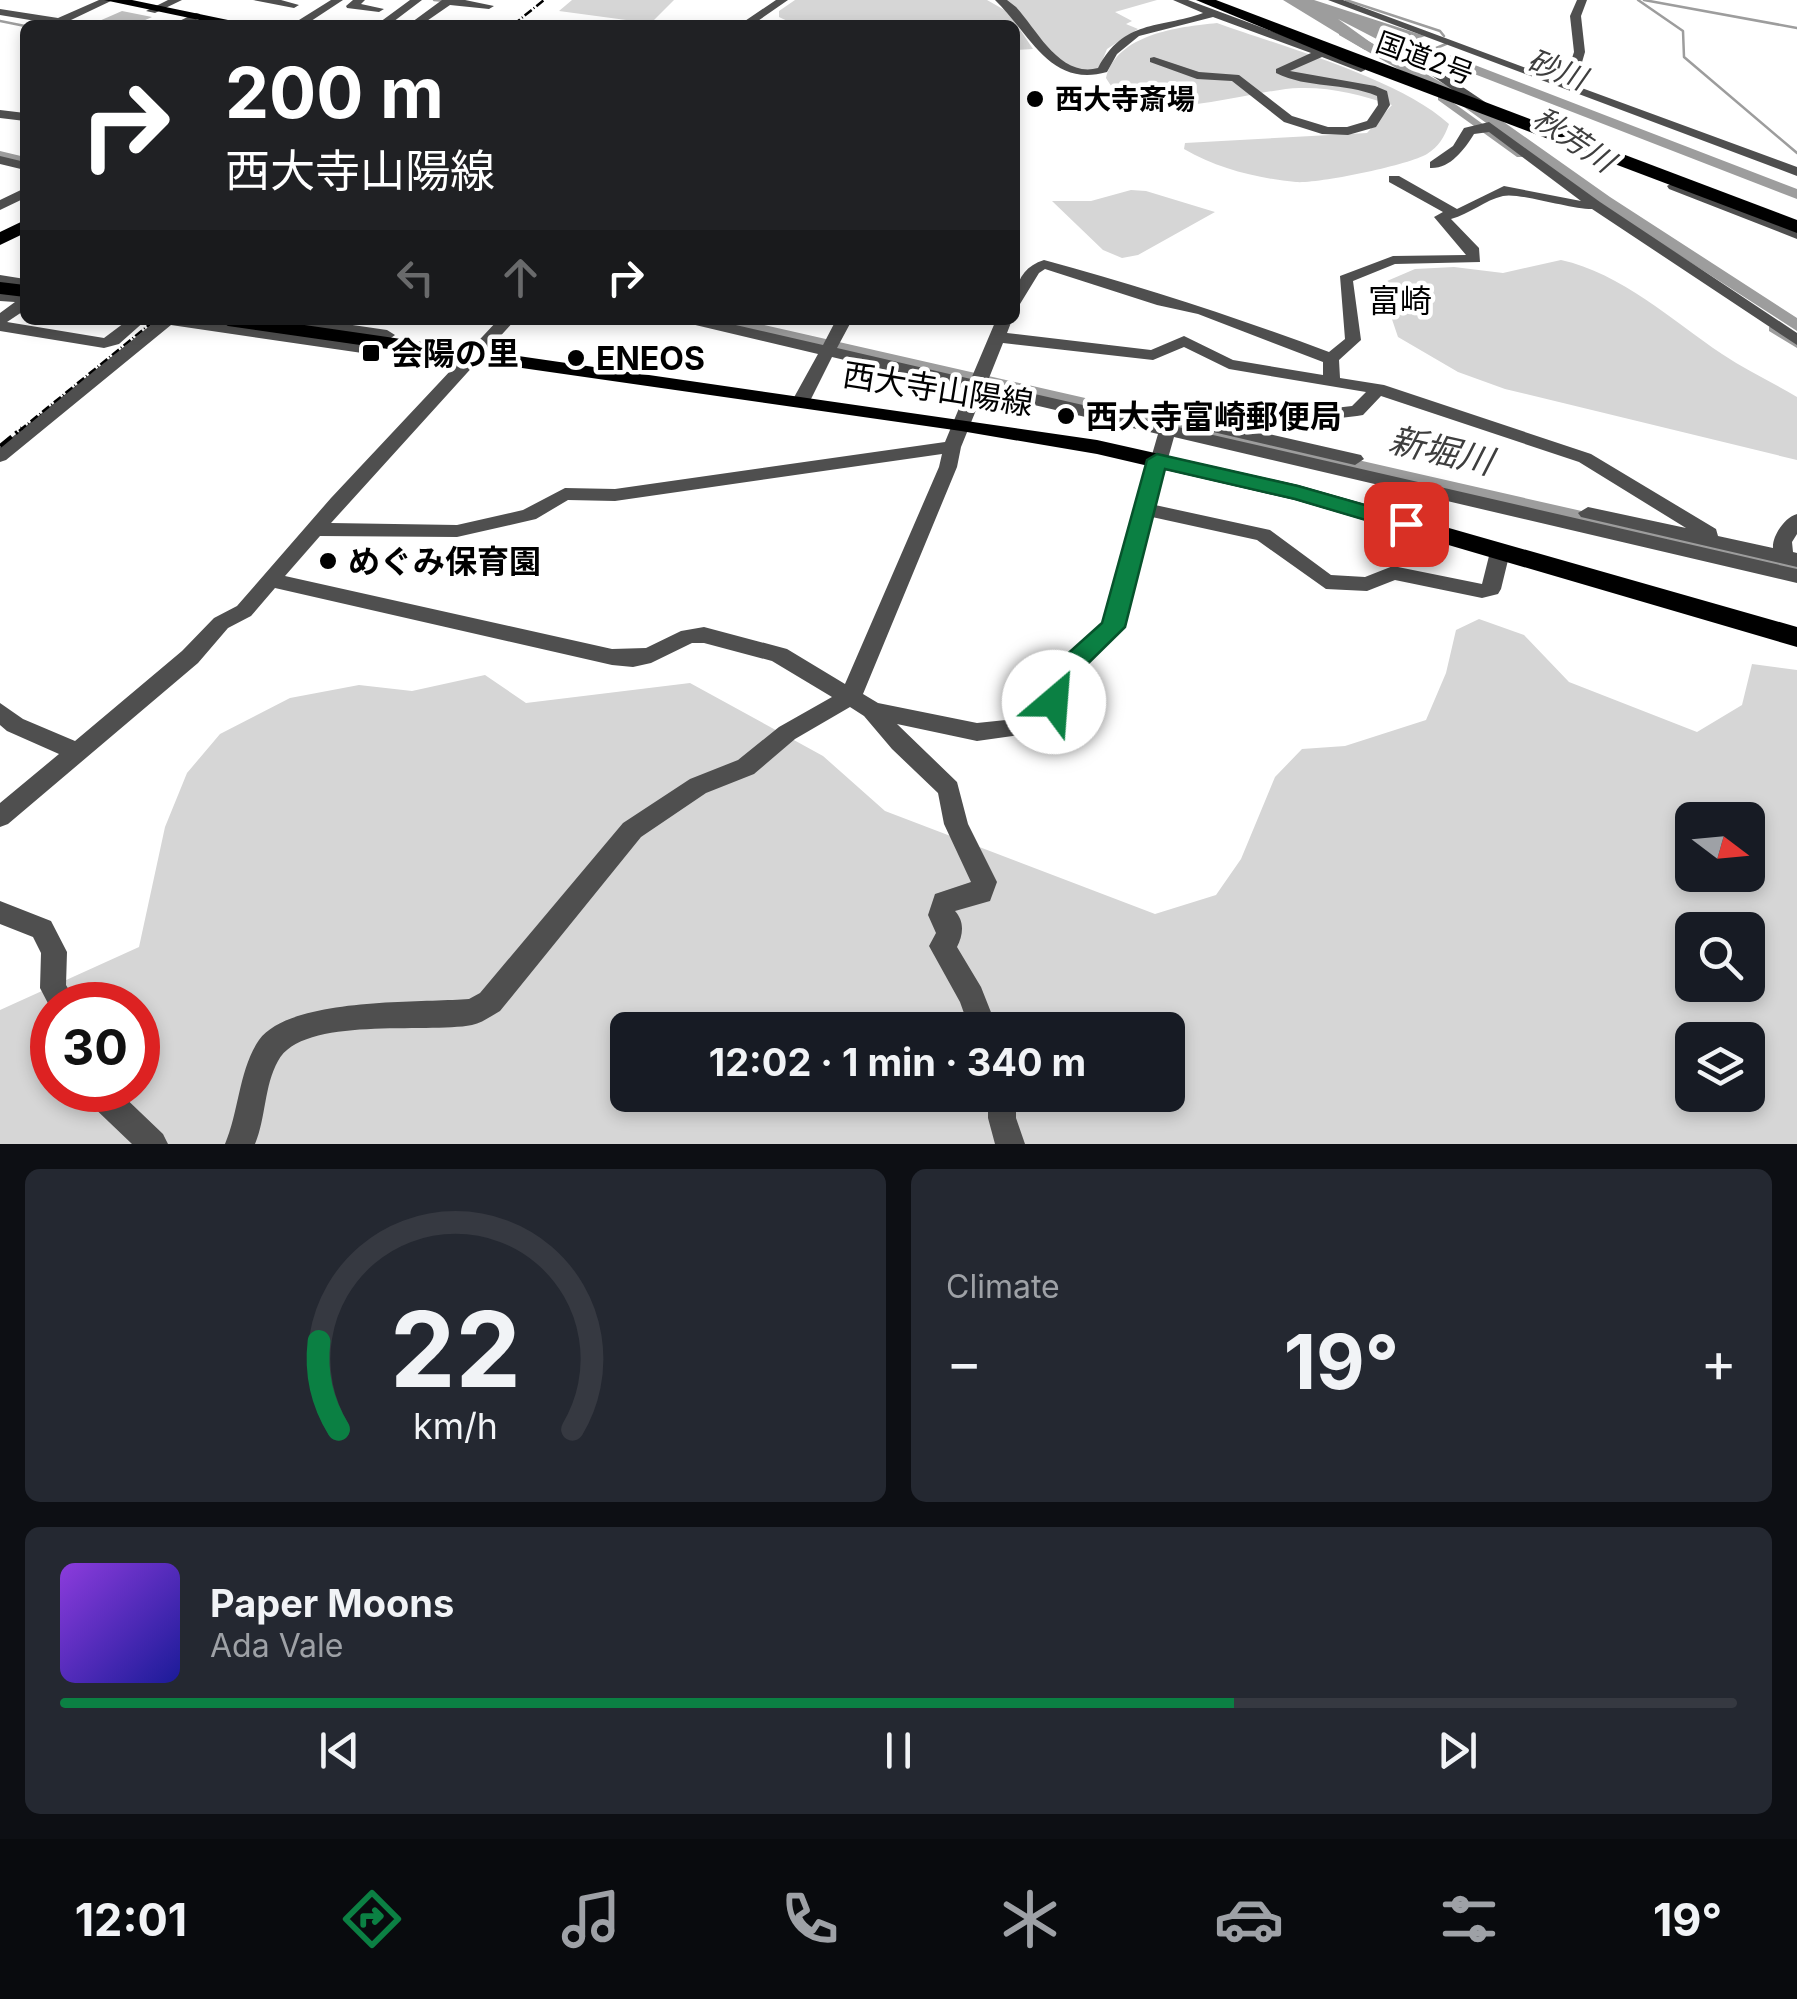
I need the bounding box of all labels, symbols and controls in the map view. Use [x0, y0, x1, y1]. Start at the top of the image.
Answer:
street label: 国道2号 [1372, 25, 1478, 91]
water label: 砂川 [1523, 41, 1594, 98]
text: 200 m [225, 50, 444, 135]
icon: right [60, 60, 190, 190]
place label: 西大寺斎場 [1055, 82, 1195, 116]
marker: 西大寺斎場 [1024, 88, 1046, 110]
water label: 秋芳川 [1527, 99, 1624, 181]
text: 西大寺山陽線 [225, 143, 495, 198]
icon: left [388, 250, 443, 305]
icon: ahead [493, 250, 548, 305]
icon: right [598, 250, 653, 305]
district label: 富崎 [1368, 281, 1432, 320]
place label: 会陽の里 [391, 334, 519, 373]
place label: ENEOS [596, 339, 705, 378]
marker: 会陽の里 [360, 342, 382, 364]
marker: ENEOS [565, 347, 587, 369]
street label: 西大寺山陽線 [840, 355, 1036, 423]
place label: 西大寺富崎郵便局 [1086, 397, 1342, 436]
marker: 西大寺富崎郵便局 [1055, 405, 1077, 427]
water label: 新堀川 [1385, 418, 1501, 483]
pin [1364, 482, 1449, 567]
icon: arrive [1379, 497, 1434, 552]
place label: めぐみ保育園 [348, 542, 541, 581]
marker: めぐみ保育園 [317, 550, 339, 572]
position arrow [1002, 650, 1106, 754]
north arrow [1675, 802, 1765, 892]
map controls [1675, 802, 1765, 1112]
button: search [1675, 912, 1765, 1002]
speed limit sign: 30 [30, 982, 160, 1112]
button: layers [1675, 1022, 1765, 1112]
text: 12:02 · 1 min · 340 m [709, 1039, 1086, 1085]
text: Climate [946, 1267, 1060, 1306]
text: 22 [390, 1286, 521, 1412]
text: 19° [1284, 1316, 1399, 1407]
text: − [946, 1329, 982, 1395]
text: + [1701, 1329, 1737, 1395]
text: km/h [413, 1404, 498, 1448]
text: Paper Moons [210, 1580, 454, 1626]
text: Ada Vale [210, 1626, 343, 1665]
icon: previous [312, 1723, 367, 1778]
icon: pause [871, 1723, 926, 1778]
icon: next [1430, 1723, 1485, 1778]
icon: directions [337, 1884, 407, 1954]
icon: music [556, 1884, 626, 1954]
icon: phone [775, 1884, 845, 1954]
icon: climate [995, 1884, 1065, 1954]
icon: car [1214, 1884, 1284, 1954]
icon: filters [1434, 1884, 1504, 1954]
text: 12:01 [75, 1892, 187, 1947]
text: 19° [1653, 1892, 1722, 1947]

